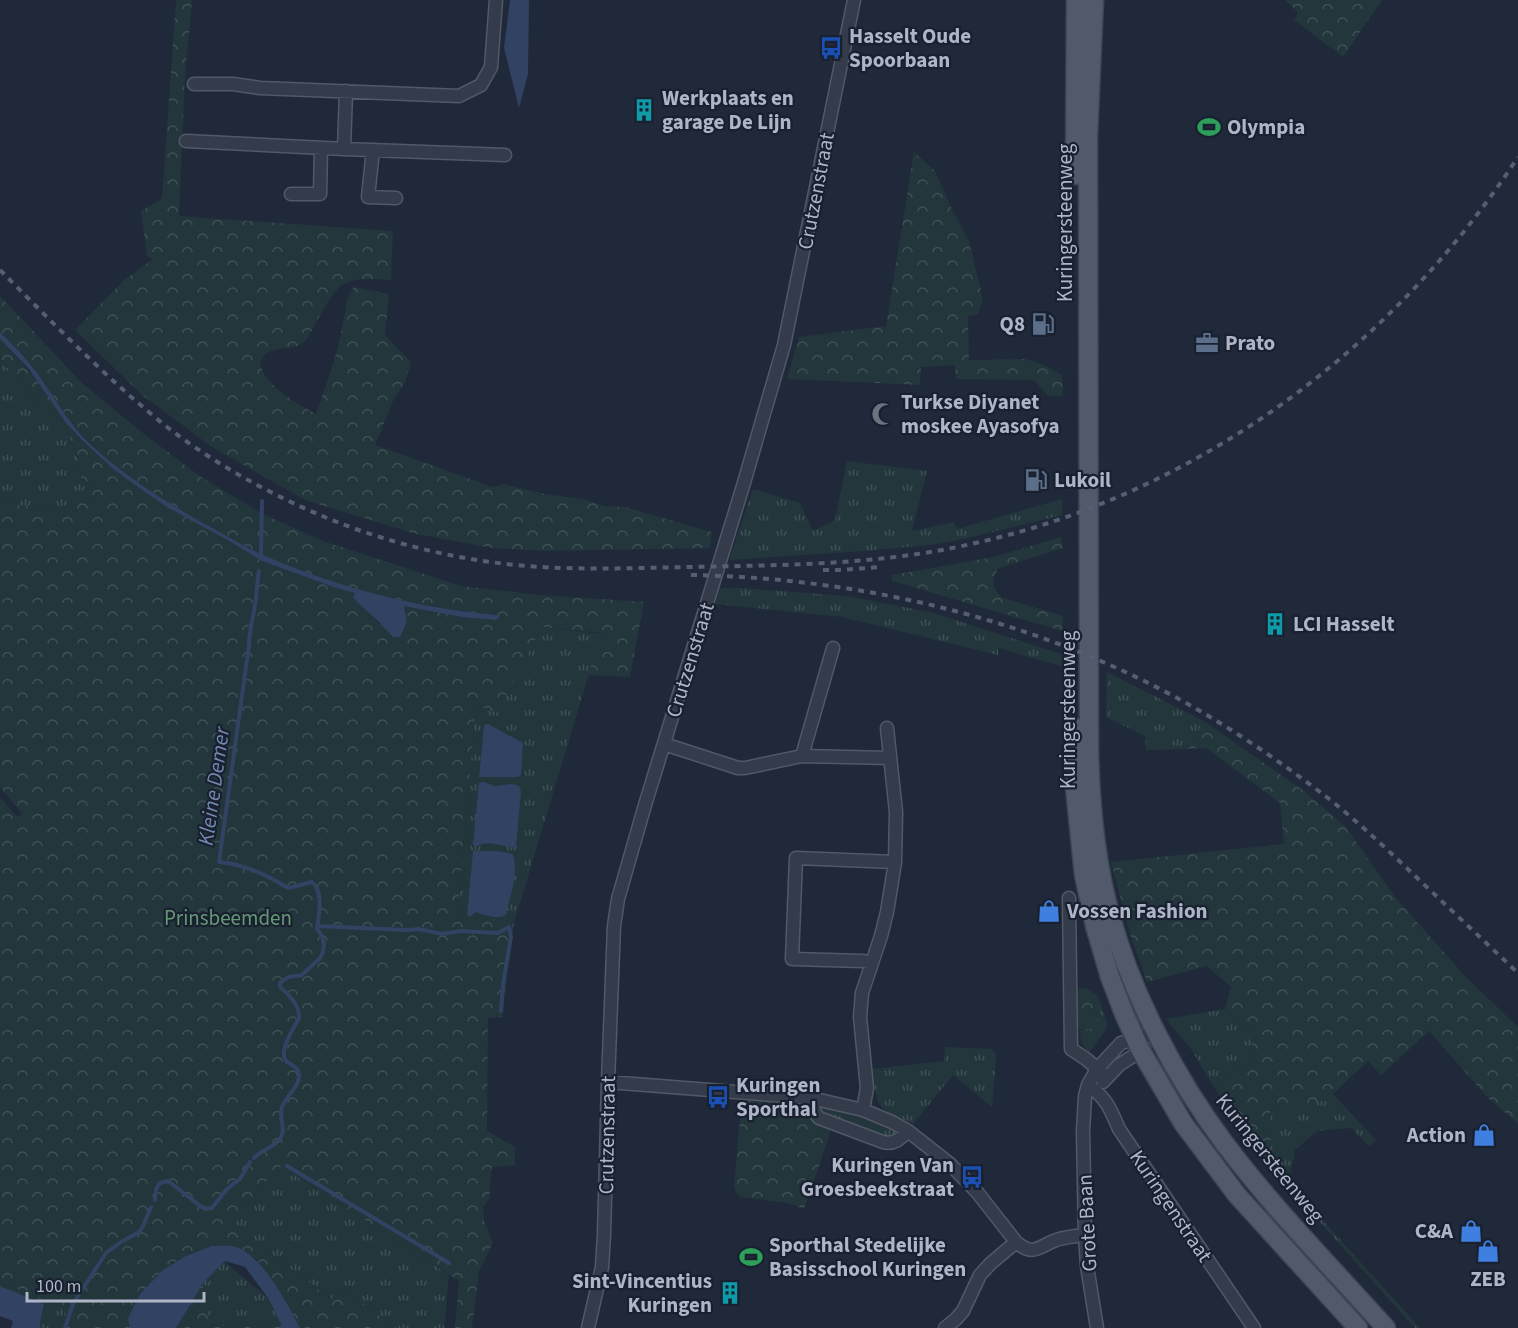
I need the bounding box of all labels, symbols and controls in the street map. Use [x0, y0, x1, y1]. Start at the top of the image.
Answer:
place label: Hasselt Oude Spoorbaan [849, 21, 971, 75]
bus stop icon: Hasselt Oude Spoorbaan [818, 35, 844, 61]
place label: Werkplaats en garage De Lijn [662, 83, 794, 137]
building icon: Werkplaats en garage De Lijn [631, 97, 657, 123]
place label: Olympia [1227, 112, 1305, 142]
sports icon: Olympia [1196, 114, 1222, 140]
street label: Crutzenstraat [790, 130, 842, 252]
street label: Kuringersteenweg [1050, 143, 1080, 302]
place label: Q8 [1000, 309, 1025, 339]
fuel station icon: Q8 [1030, 311, 1056, 337]
place label: Prato [1225, 328, 1275, 358]
office icon: Prato [1194, 330, 1220, 356]
place label: Turkse Diyanet moskee Ayasofya [901, 387, 1060, 441]
mosque icon: Turkse Diyanet moskee Ayasofya [870, 401, 896, 427]
place label: Lukoil [1054, 465, 1111, 495]
fuel station icon: Lukoil [1023, 467, 1049, 493]
street label: Crutzenstraat [658, 599, 722, 721]
place label: LCI Hasselt [1293, 609, 1395, 639]
building icon: LCI Hasselt [1262, 611, 1288, 637]
street label: Kuringersteenweg [1053, 630, 1083, 789]
water label: Kleine Demer [190, 723, 238, 847]
place label: Vossen Fashion [1066, 896, 1208, 926]
shop icon: Vossen Fashion [1036, 898, 1062, 924]
park label: Prinsbeemden [164, 903, 292, 933]
place label: Kuringen Sporthal [736, 1070, 820, 1124]
street label: Crutzenstraat [591, 1075, 623, 1195]
bus stop icon: Kuringen Sporthal [705, 1084, 731, 1110]
street label: Kuringersteenweg [1208, 1087, 1332, 1229]
place label: Action [1406, 1120, 1466, 1150]
shop icon: Action [1471, 1122, 1497, 1148]
street label: Kuringenstraat [1122, 1144, 1220, 1268]
place label: Kuringen Van Groesbeekstraat [801, 1150, 954, 1204]
bus stop icon: Kuringen Van Groesbeekstraat [959, 1164, 985, 1190]
street label: Grote Baan [1069, 1174, 1105, 1272]
place label: C&A [1415, 1216, 1454, 1246]
shop icon: C&A [1458, 1218, 1484, 1244]
place label: Sporthal Stedelijke Basisschool Kuringen [769, 1230, 966, 1284]
shop icon: ZEB [1475, 1238, 1501, 1264]
sports icon: Sporthal Stedelijke Basisschool Kuringen [738, 1244, 764, 1270]
place label: ZEB [1470, 1264, 1506, 1294]
scale bar [27, 1265, 204, 1303]
place label: Sint-Vincentius Kuringen [572, 1266, 712, 1320]
text: 100 m [36, 1274, 81, 1299]
building icon: Sint-Vincentius Kuringen [717, 1280, 743, 1306]

